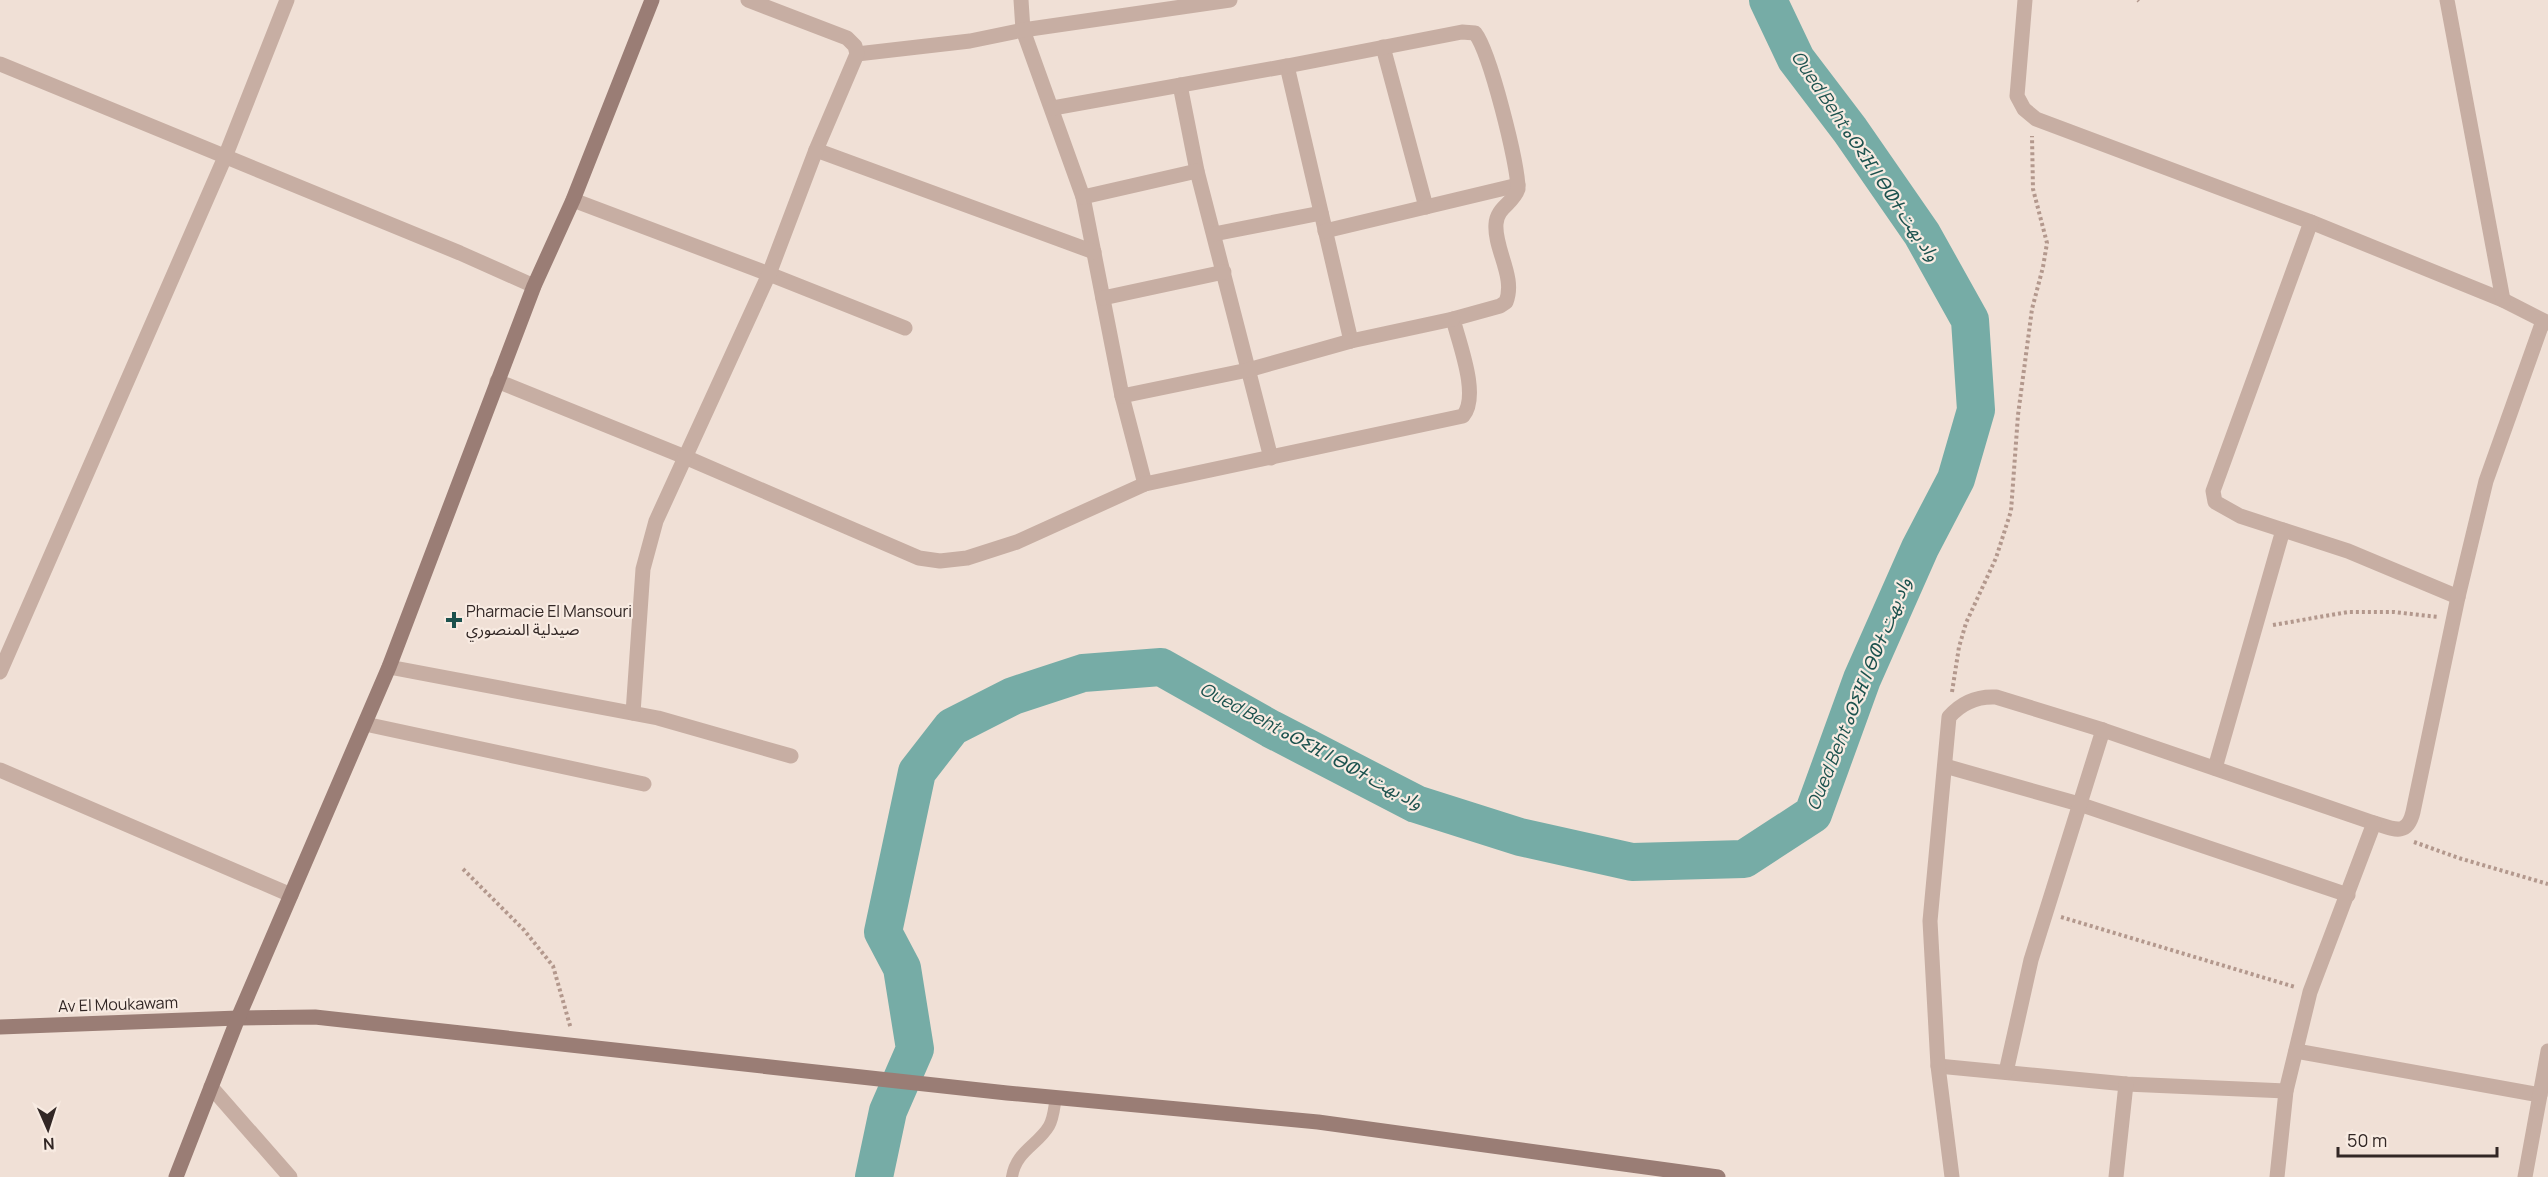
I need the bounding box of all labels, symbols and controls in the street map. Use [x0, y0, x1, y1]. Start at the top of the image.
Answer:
water label: Oued Beht ⴰⵙⵉⴼ ⵏ ⴱⵀⵜ واد بهت [1786, 46, 1945, 265]
water label: Oued Beht ⴰⵙⵉⴼ ⵏ ⴱⵀⵜ واد بهت [1800, 574, 1916, 814]
place label: Pharmacie El Mansouri صيدلية المنصوري [466, 600, 632, 642]
marker: Pharmacie El Mansouri صيدلية المنصوري [447, 613, 461, 627]
water label: Oued Beht ⴰⵙⵉⴼ ⵏ ⴱⵀⵜ واد بهت [1196, 676, 1427, 814]
street label: Av El Moukawam [58, 991, 178, 1017]
north arrow [18, 1099, 78, 1159]
scale bar [2338, 1120, 2497, 1158]
text: 50 m [2347, 1128, 2387, 1152]
text: N [42, 1133, 55, 1155]

